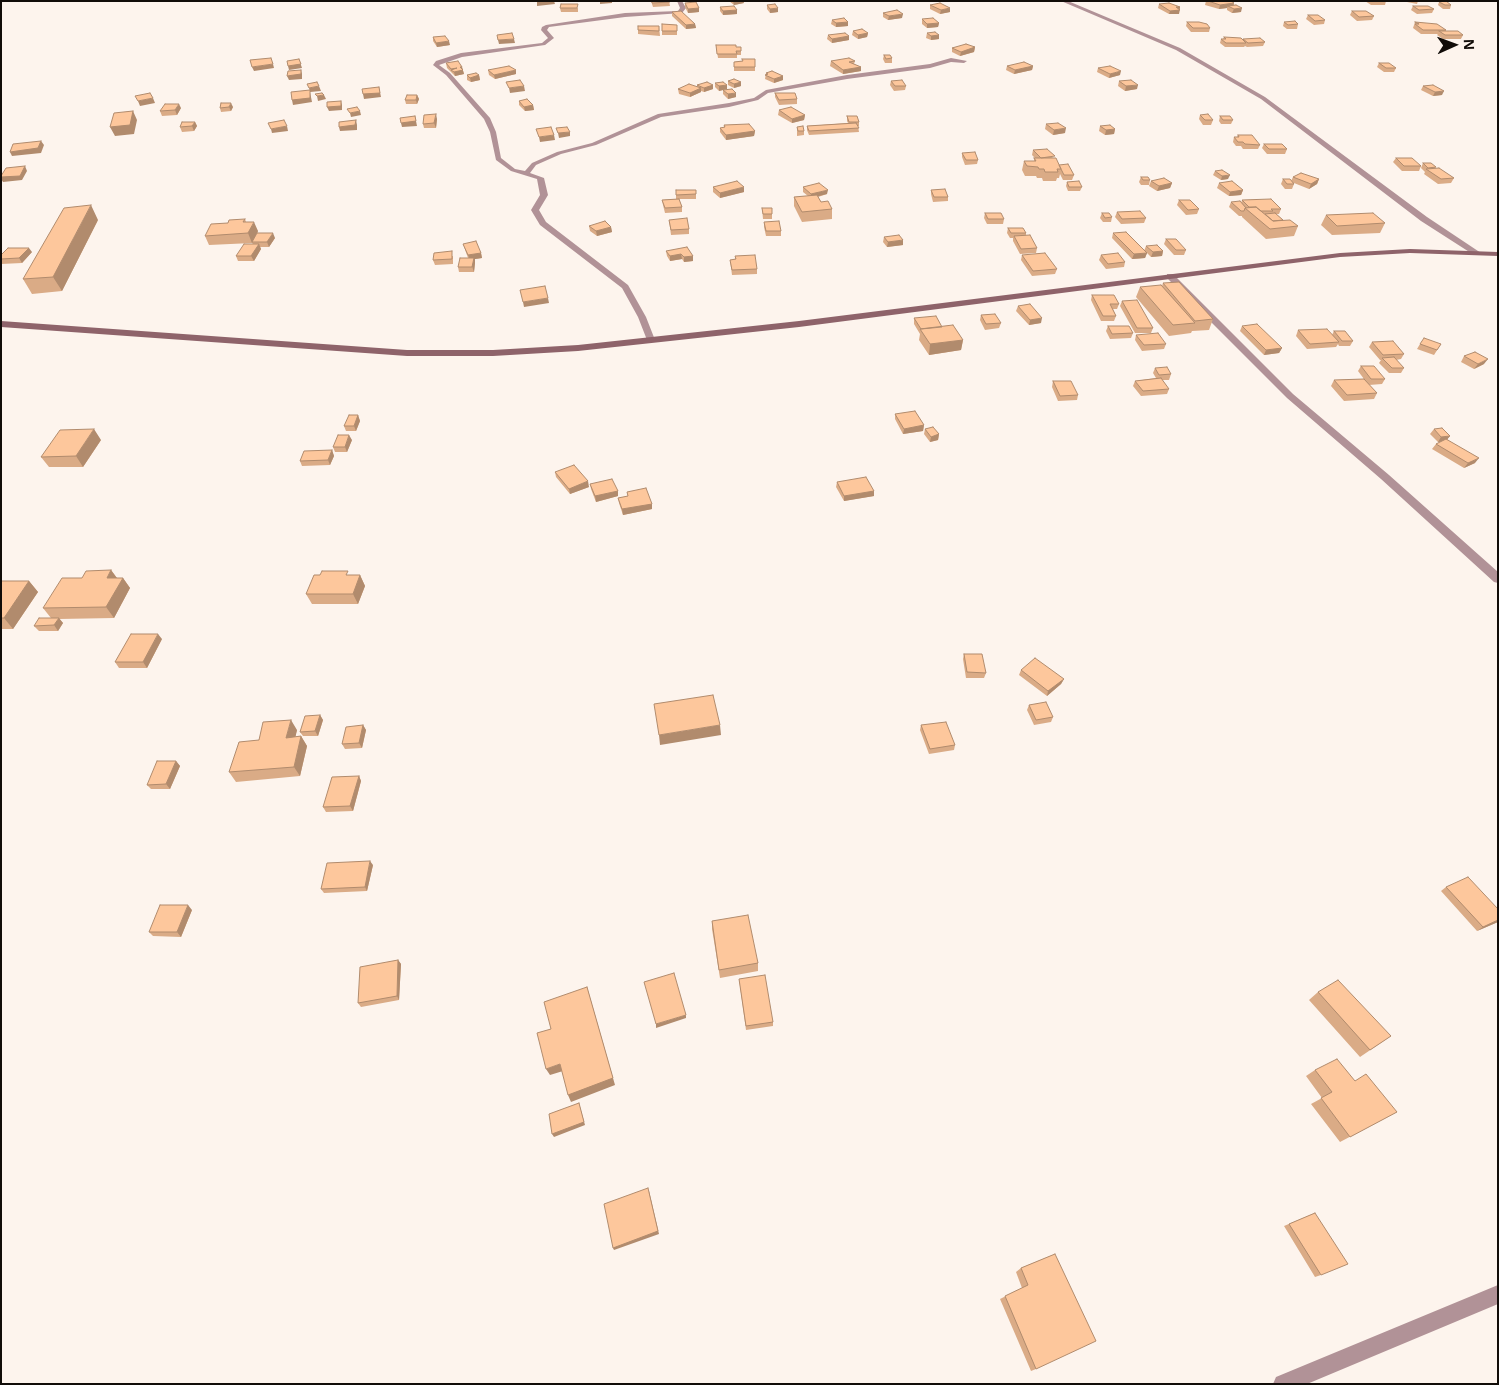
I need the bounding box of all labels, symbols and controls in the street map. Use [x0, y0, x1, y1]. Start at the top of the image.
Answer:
north arrow [1429, 20, 1479, 70]
text: N [1460, 38, 1479, 50]

